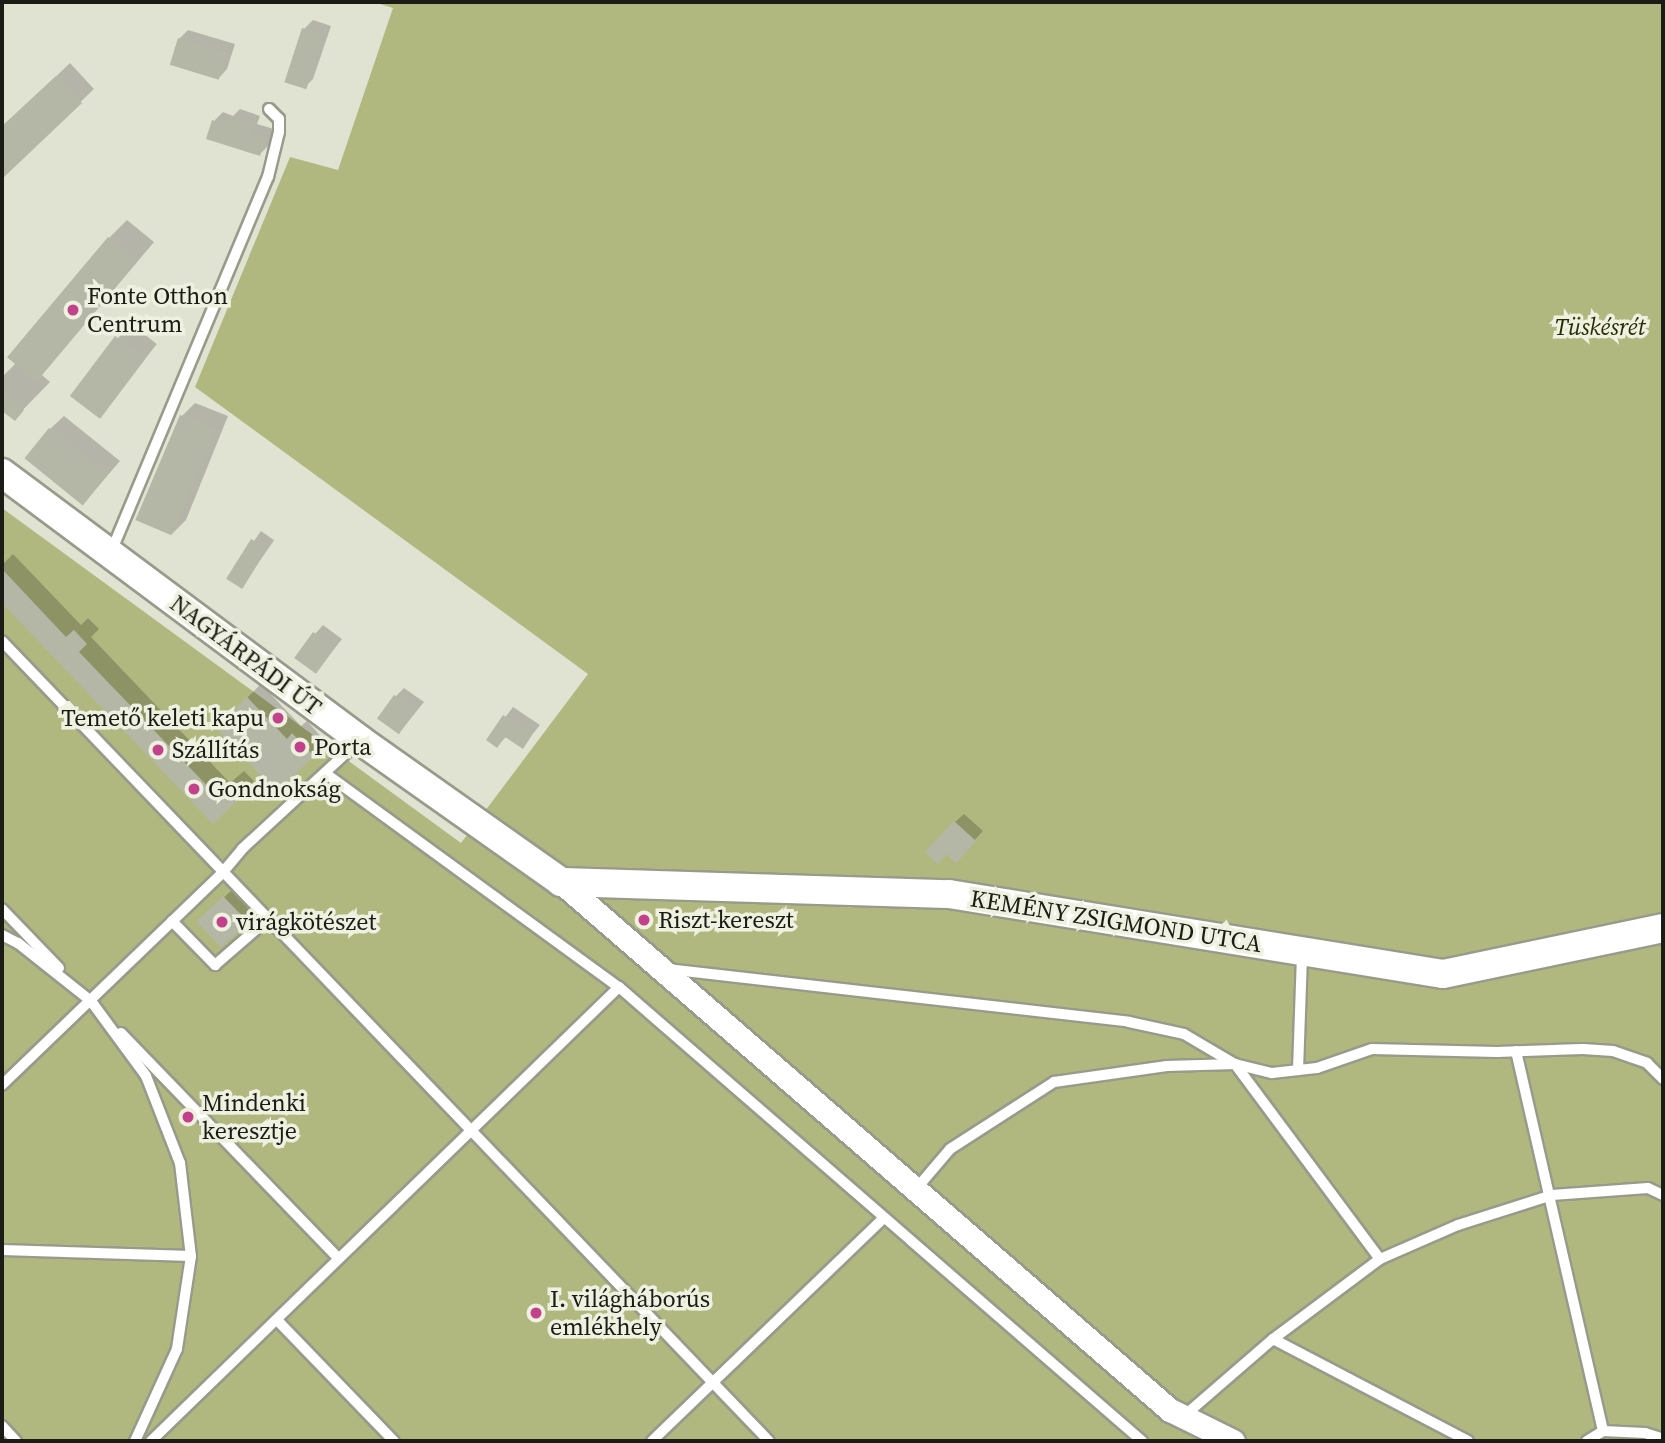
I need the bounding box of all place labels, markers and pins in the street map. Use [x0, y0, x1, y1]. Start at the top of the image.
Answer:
place label: Fonte Otthon Centrum [87, 282, 228, 338]
marker: Fonte Otthon Centrum [65, 302, 81, 318]
place label: Temető keleti kapu [61, 704, 264, 732]
marker: Temető keleti kapu [270, 710, 286, 726]
place label: Porta [314, 733, 371, 761]
place label: Szállítás [172, 736, 259, 764]
marker: Porta [292, 739, 308, 755]
marker: Szállítás [150, 742, 166, 758]
place label: Gondnokság [208, 775, 341, 803]
marker: Gondnokság [186, 781, 202, 797]
place label: Riszt-kereszt [658, 906, 794, 934]
place label: virágkötészet [236, 908, 376, 936]
marker: Riszt-kereszt [636, 912, 652, 928]
marker: virágkötészet [214, 914, 230, 930]
place label: Mindenki keresztje [202, 1089, 306, 1145]
marker: Mindenki keresztje [180, 1109, 196, 1125]
place label: I. világháborús emlékhely [550, 1285, 710, 1341]
marker: I. világháborús emlékhely [528, 1305, 544, 1321]

